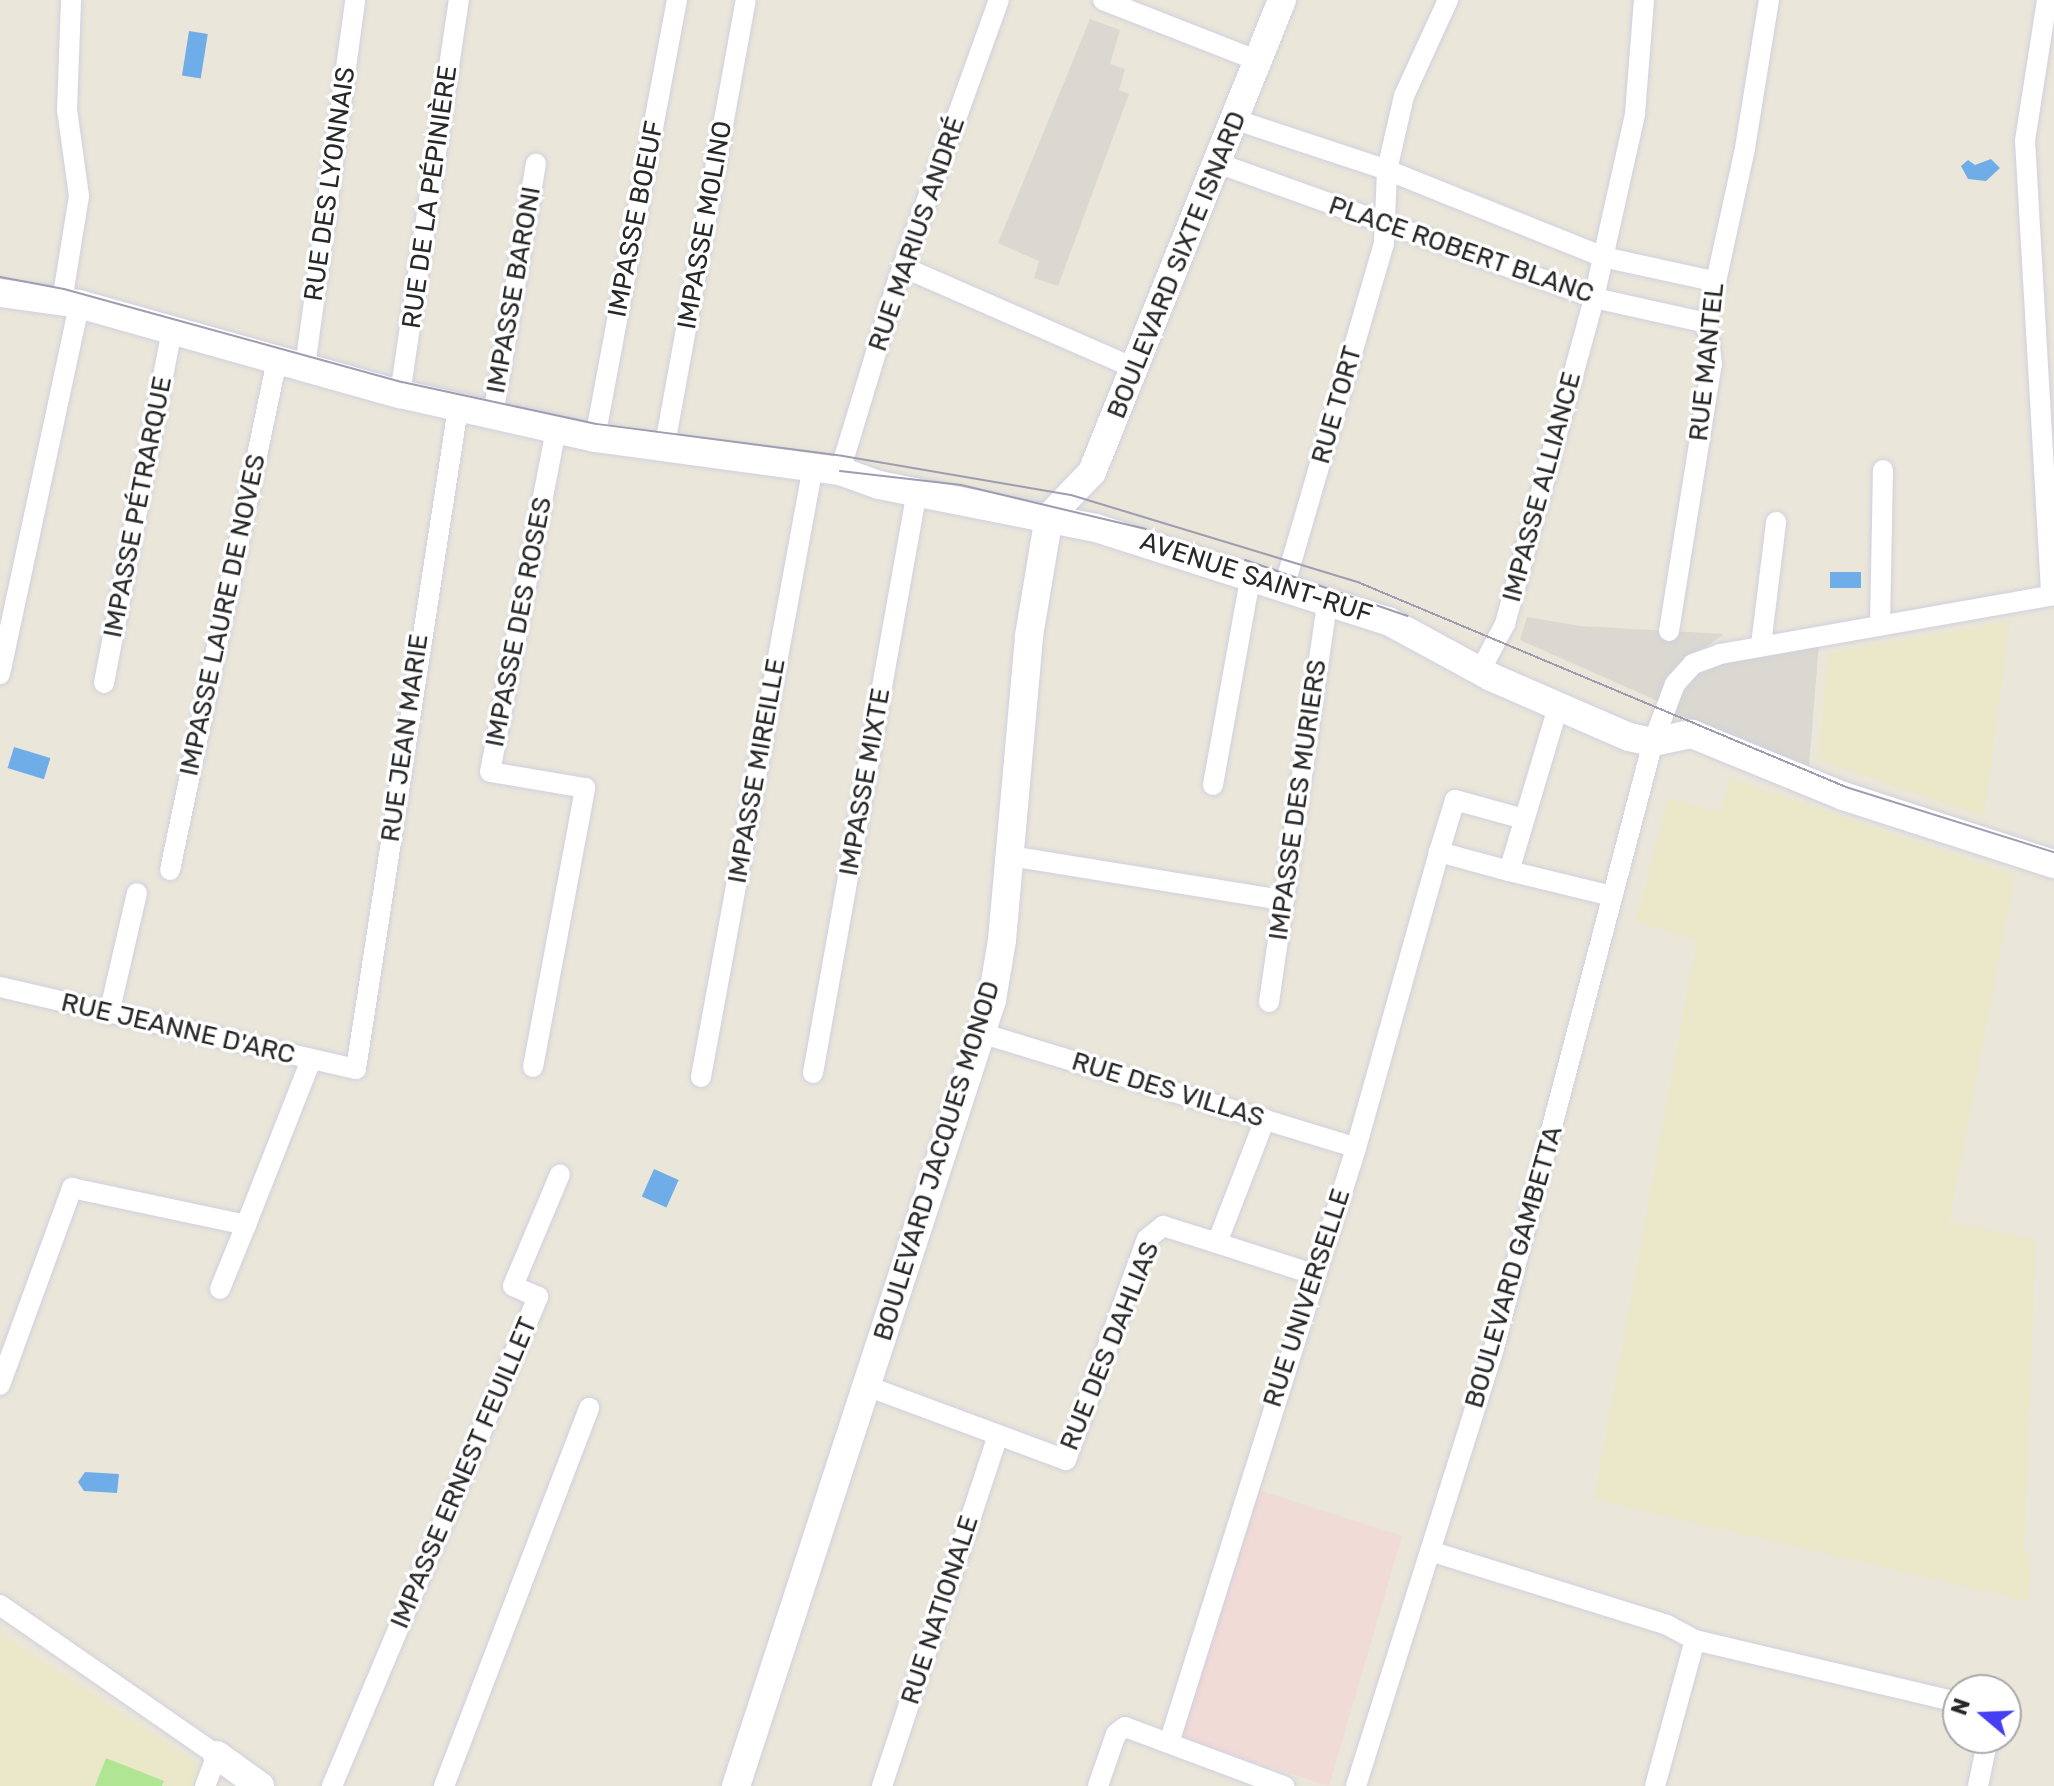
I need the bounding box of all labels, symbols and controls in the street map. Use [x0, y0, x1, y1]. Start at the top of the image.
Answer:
street label: RUE DE LA PÉPINIÈRE [396, 63, 464, 331]
street label: RUE DES LYONNAIS [298, 65, 362, 303]
street label: BOULEVARD SIXTE ISNARD [1101, 107, 1253, 423]
street label: RUE MARIUS ANDRÉ [862, 112, 972, 356]
street label: IMPASSE BOEUF [602, 118, 670, 320]
street label: IMPASSE MOLINO [671, 119, 739, 331]
street label: IMPASSE BARONI [480, 184, 548, 396]
street label: PLACE ROBERT BLANC [1324, 190, 1598, 310]
street label: RUE MANTEL [1683, 281, 1731, 443]
street label: RUE TORT [1305, 342, 1369, 468]
street label: IMPASSE ALLIANCE [1496, 368, 1588, 606]
street label: IMPASSE PÉTRARQUE [97, 374, 179, 640]
street label: IMPASSE LAURE DE NOVES [174, 451, 272, 779]
street label: IMPASSE DES ROSES [479, 494, 559, 750]
street label: AVENUE SAINT-RUF [1136, 526, 1376, 630]
street label: RUE JEAN MARIE [375, 632, 435, 844]
street label: IMPASSE MIREILLE [722, 656, 792, 886]
street label: IMPASSE DES MURIERS [1263, 658, 1333, 942]
street label: IMPASSE MIXTE [833, 686, 897, 878]
street label: BOULEVARD JACQUES MONOD [867, 977, 1007, 1345]
street label: RUE JEANNE D'ARC [58, 987, 298, 1071]
street label: RUE DES VILLAS [1068, 1046, 1268, 1134]
street label: BOULEVARD GAMBETTA [1459, 1122, 1569, 1412]
street label: RUE UNIVERSELLE [1257, 1185, 1357, 1411]
street label: RUE DES DAHLIAS [1054, 1237, 1166, 1455]
street label: IMPASSE ERNEST FEUILLET [384, 1313, 544, 1633]
street label: RUE NATIONALE [895, 1512, 985, 1708]
north arrow [1942, 1674, 2022, 1754]
text: N [1945, 1695, 1976, 1719]

